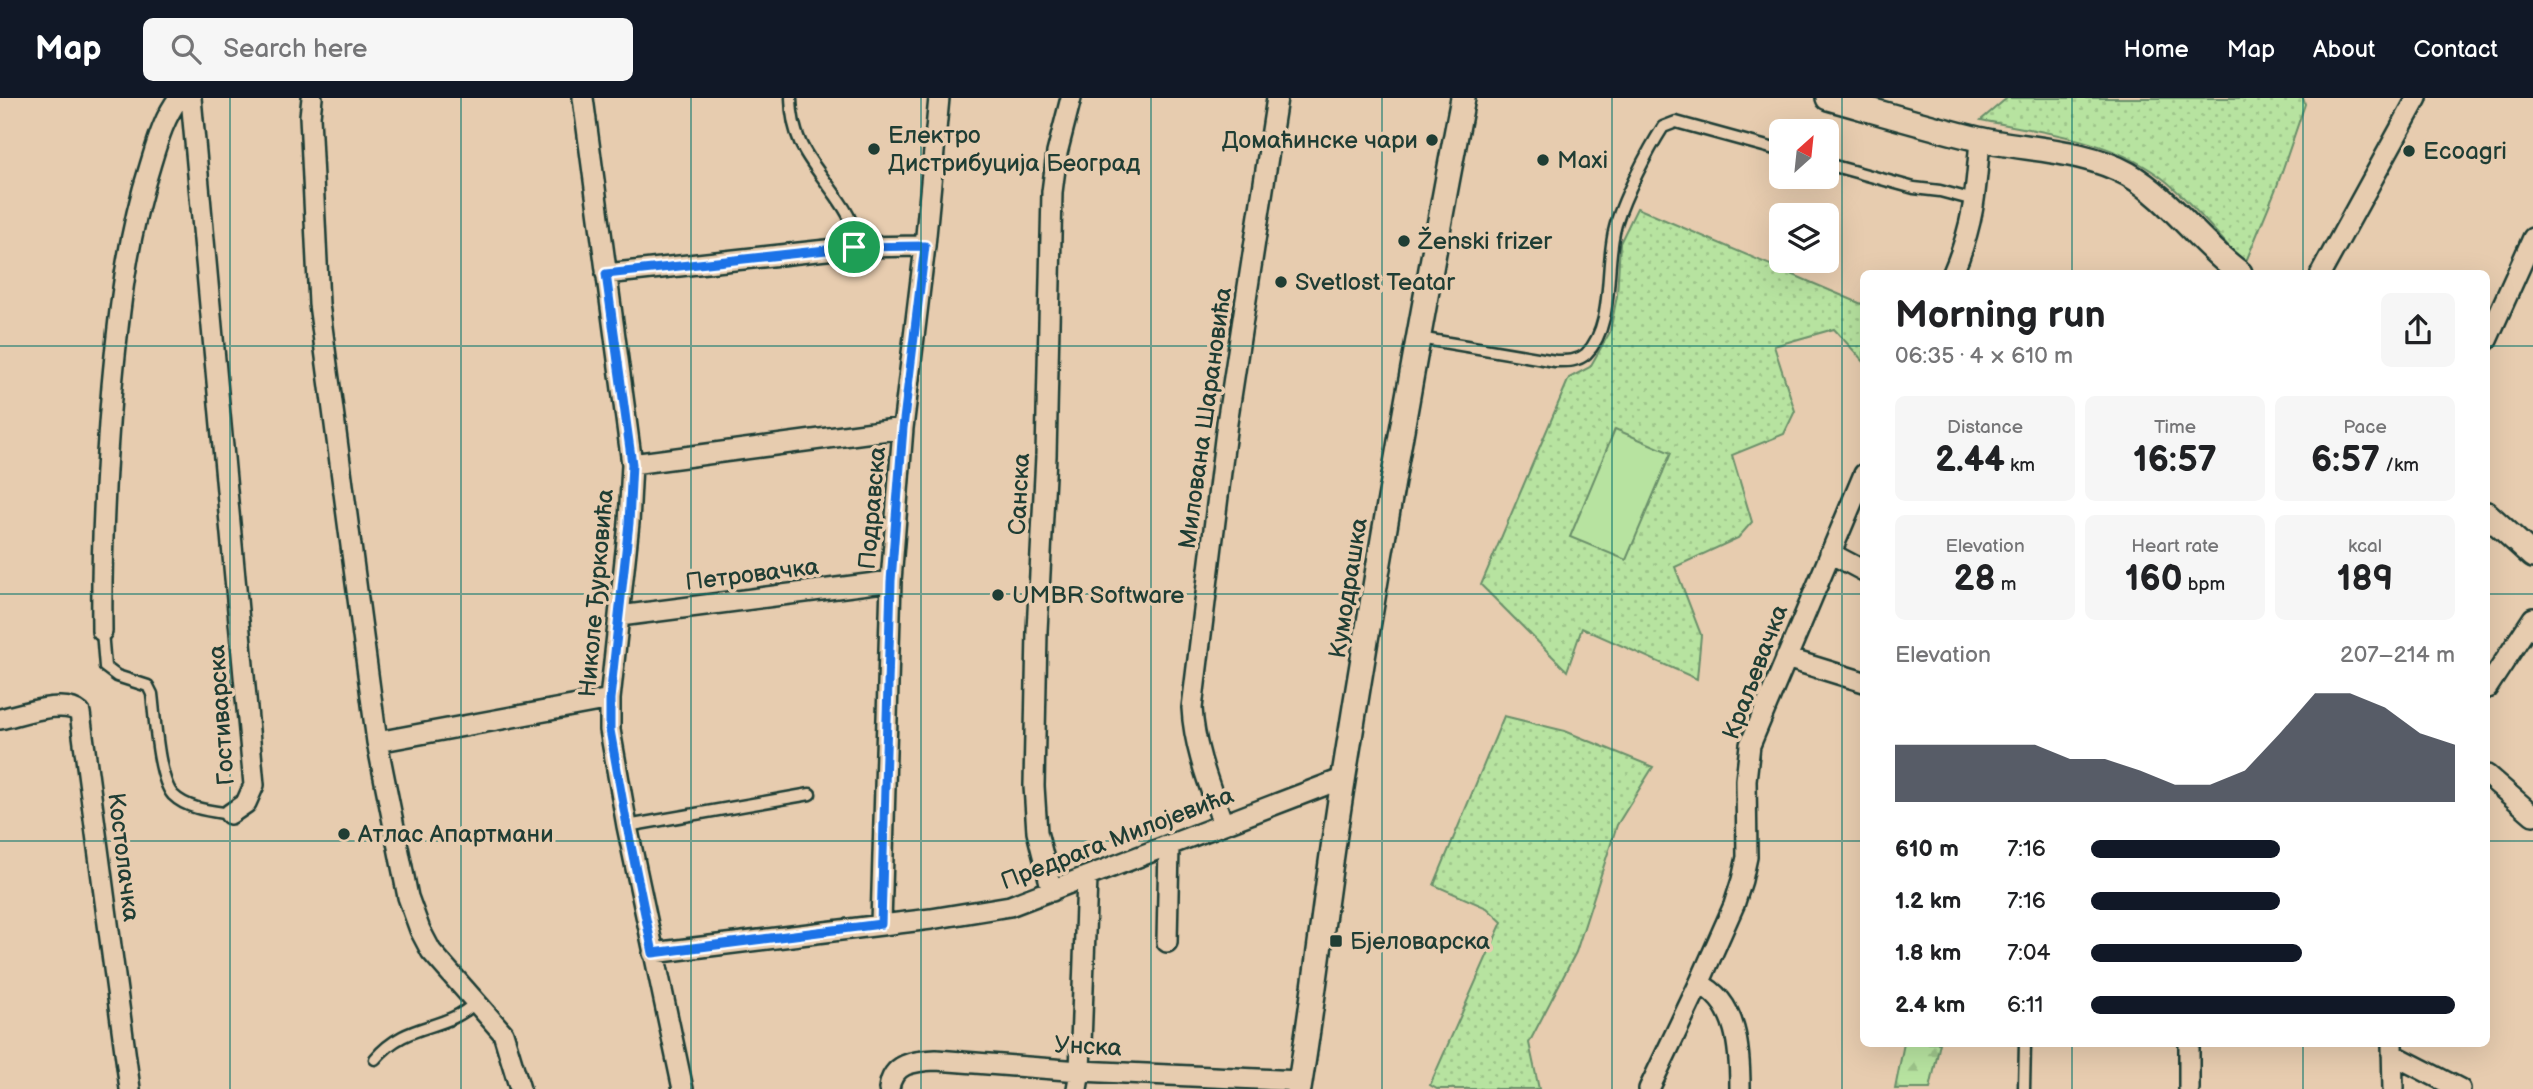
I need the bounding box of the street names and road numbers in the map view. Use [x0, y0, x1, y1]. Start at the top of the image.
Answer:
street label: Милована Шарановића [1173, 285, 1238, 551]
street label: Подравска [853, 445, 892, 571]
street label: Санска [1003, 452, 1036, 536]
street label: Николе Ђурковића [573, 488, 620, 698]
street label: Кумодрашка [1323, 516, 1374, 660]
street label: Петровачка [684, 552, 820, 597]
street label: Краљевачка [1716, 601, 1794, 744]
street label: Гостиварска [202, 644, 241, 786]
street label: Предрага Милојевића [997, 781, 1238, 896]
street label: Костолачка [101, 791, 146, 923]
street label: Унска [1053, 1030, 1122, 1063]

